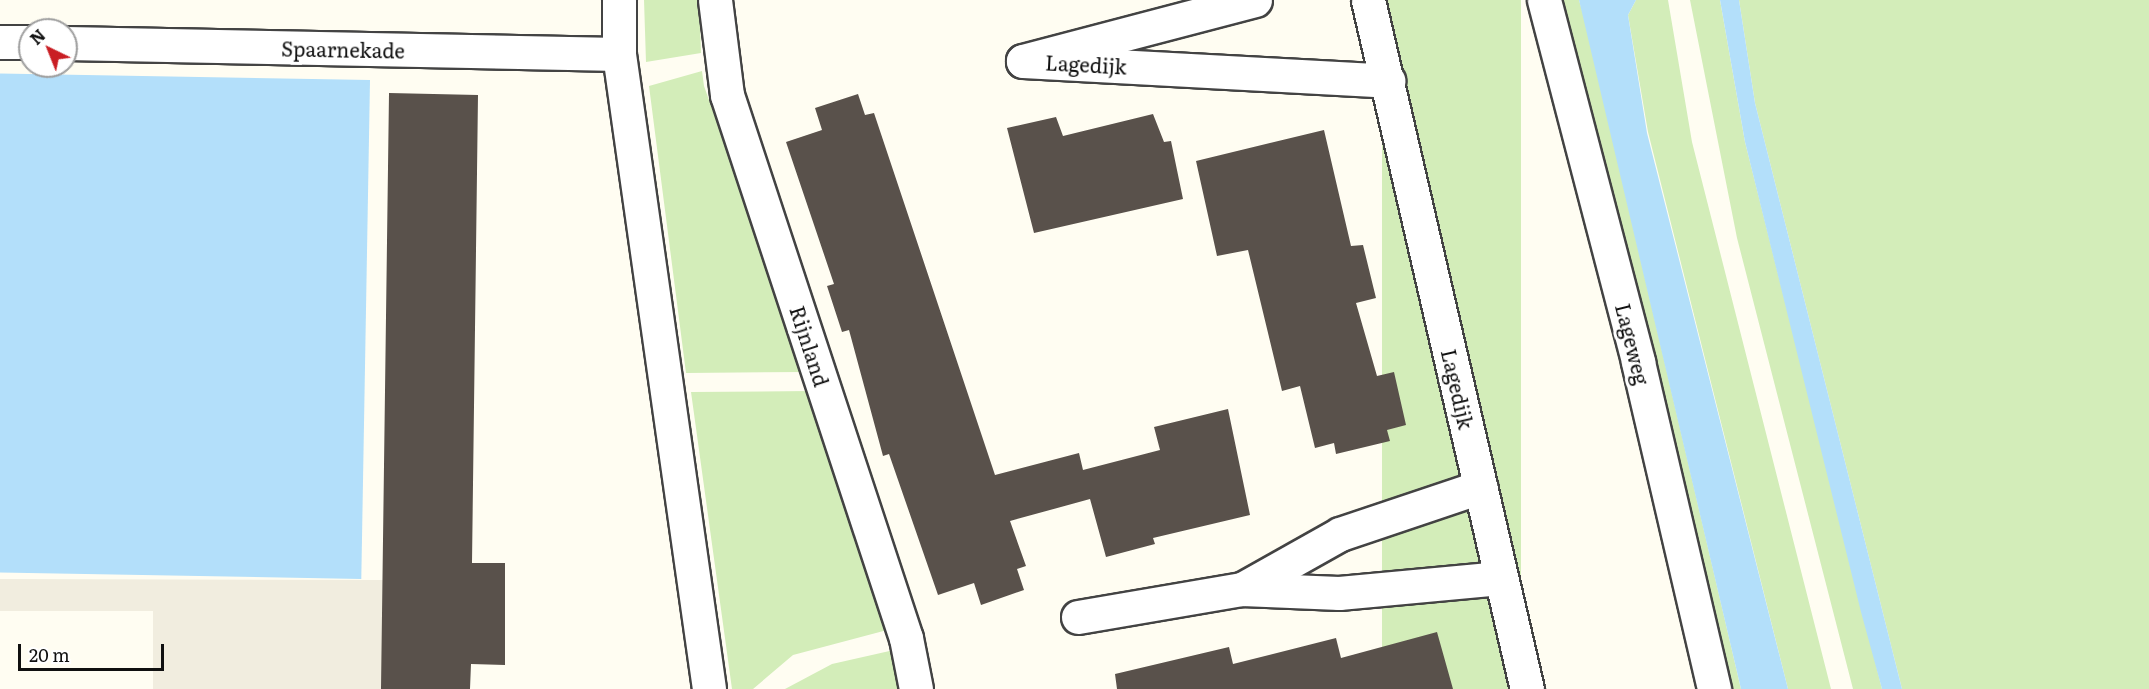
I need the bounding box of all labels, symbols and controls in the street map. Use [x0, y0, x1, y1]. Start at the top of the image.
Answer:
north arrow [18, 18, 78, 78]
text: N [24, 23, 50, 50]
street label: Spaarnekade [281, 36, 405, 62]
street label: Lagedijk [1045, 50, 1127, 78]
street label: Lageweg [1611, 301, 1655, 387]
street label: Rijnland [786, 303, 834, 389]
street label: Lagedijk [1437, 347, 1479, 431]
scale bar [21, 632, 166, 670]
text: 20 m [29, 641, 70, 668]

